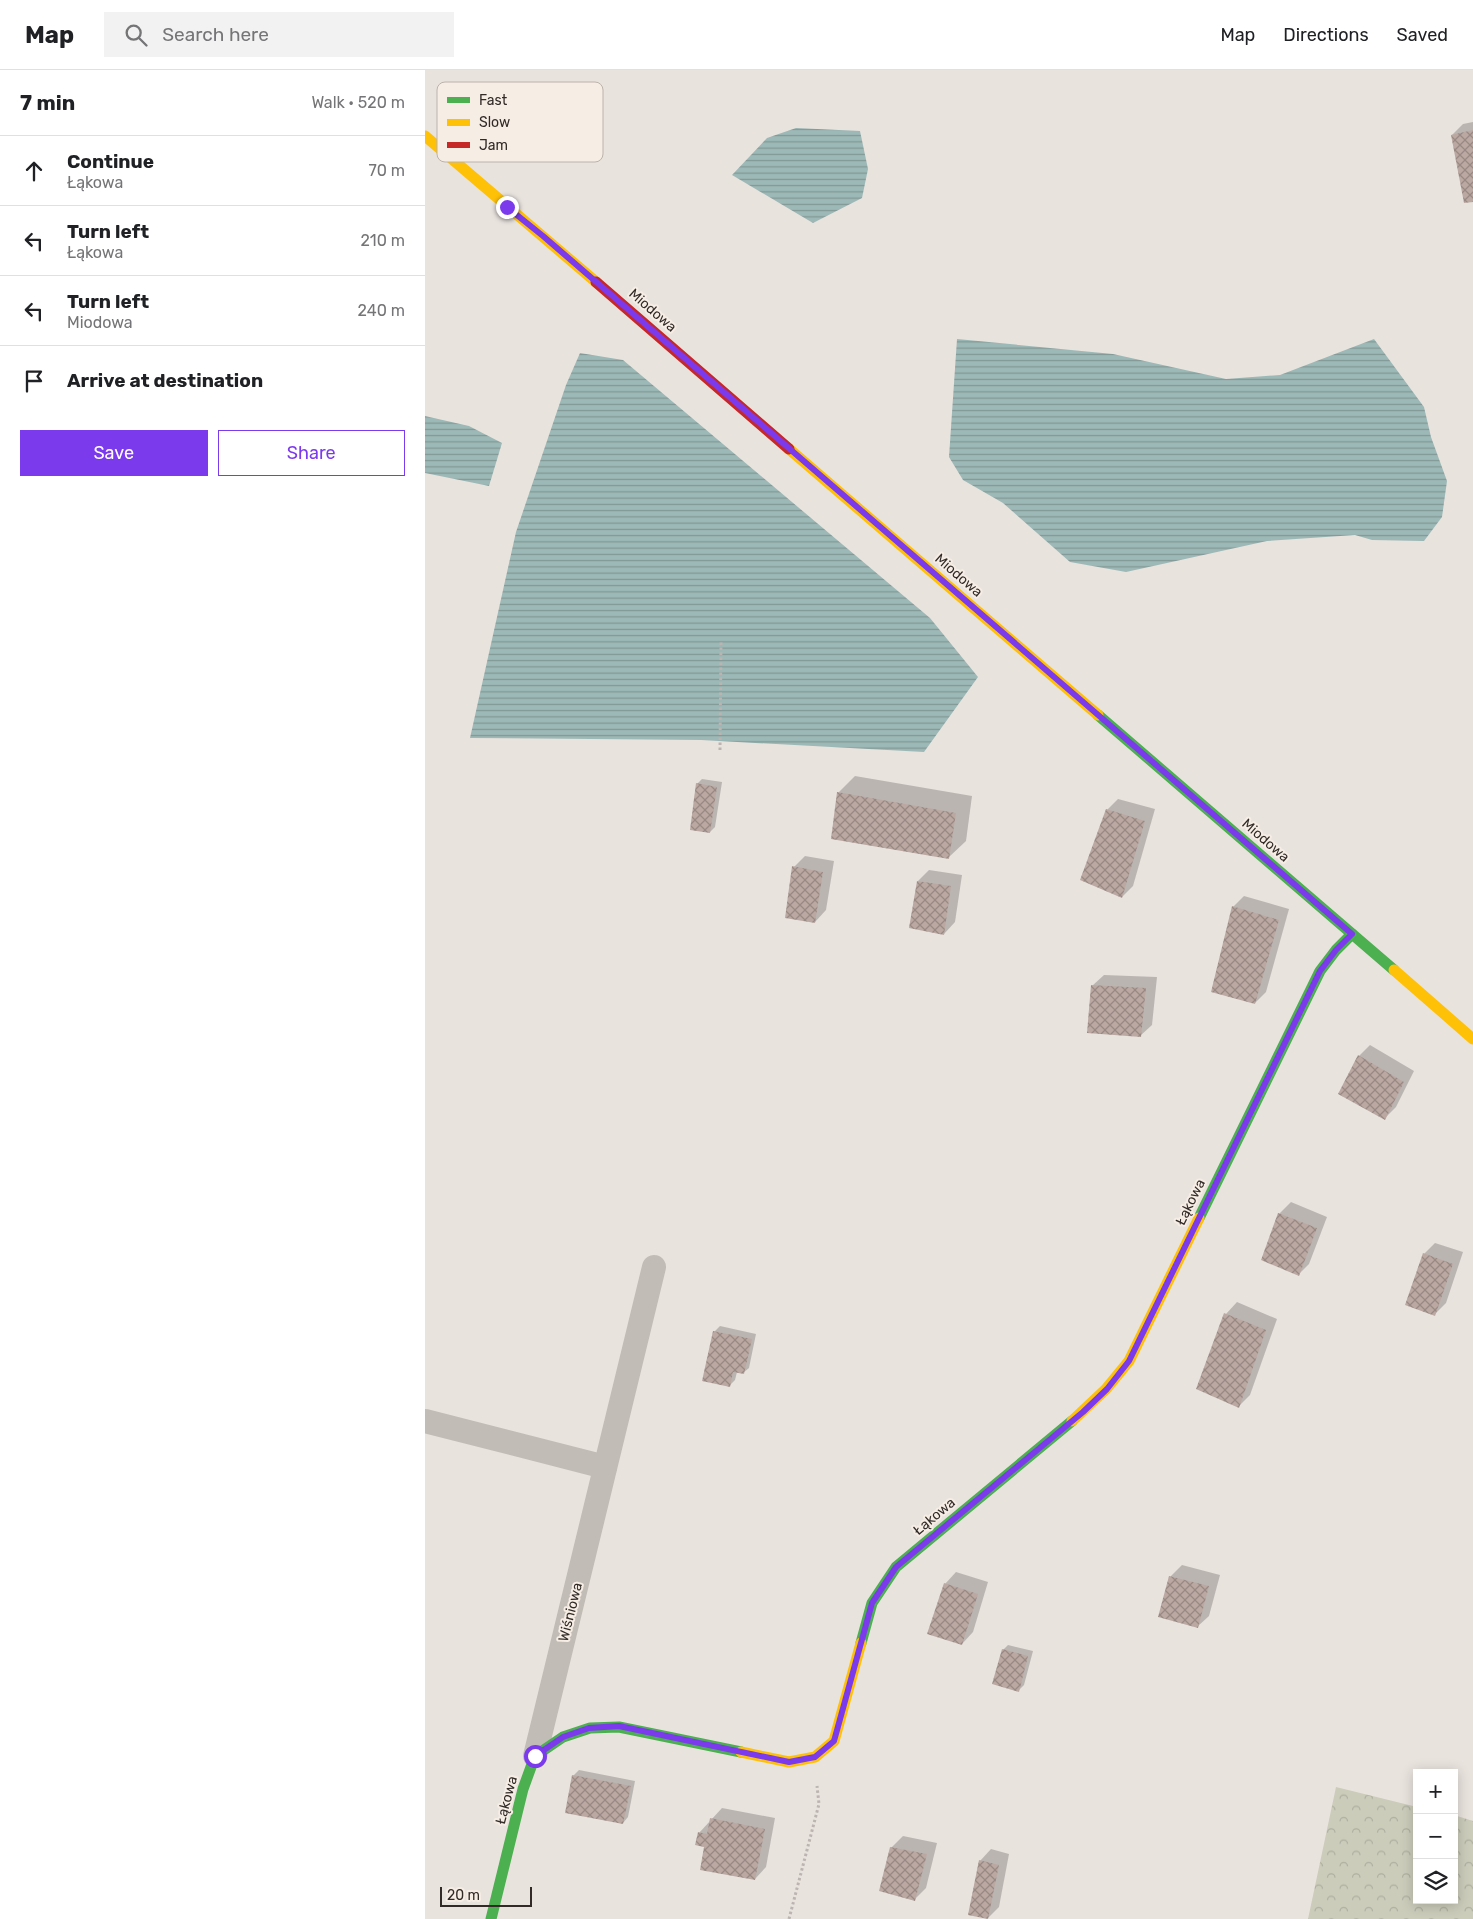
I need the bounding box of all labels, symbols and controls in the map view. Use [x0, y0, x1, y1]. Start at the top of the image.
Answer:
search box [104, 12, 454, 57]
text: Map [25, 21, 74, 49]
icon: search [122, 21, 150, 49]
text: Search here [162, 23, 269, 46]
text: Map [1220, 24, 1255, 46]
text: Directions [1283, 24, 1369, 46]
text: Saved [1397, 24, 1448, 46]
legend [437, 82, 603, 162]
text: 7 min [20, 90, 75, 115]
text: Fast [479, 92, 508, 109]
text: Walk · 520 m [311, 93, 405, 112]
text: Slow [479, 114, 510, 131]
text: Jam [479, 137, 508, 154]
text: Continue [67, 150, 154, 173]
icon: ahead [20, 157, 48, 185]
text: 70 m [368, 161, 405, 180]
text: Łąkowa [67, 173, 123, 192]
route end [496, 196, 519, 219]
text: Turn left [67, 220, 149, 243]
icon: left [20, 227, 48, 255]
text: 210 m [360, 231, 405, 250]
text: Łąkowa [67, 243, 123, 262]
street label: Miodowa [625, 285, 680, 336]
text: Turn left [67, 290, 149, 313]
icon: left [20, 297, 48, 325]
text: 240 m [358, 301, 405, 320]
text: Miodowa [67, 313, 133, 332]
icon: arrive [20, 367, 48, 395]
text: Arrive at destination [67, 369, 263, 392]
button: Save [20, 430, 208, 476]
button: Share [218, 430, 405, 476]
street label: Miodowa [931, 550, 986, 601]
street label: Miodowa [1238, 815, 1293, 866]
street label: Łąkowa [1172, 1176, 1209, 1228]
street label: Łąkowa [910, 1494, 959, 1539]
street label: Wiśniowa [555, 1581, 586, 1643]
route start [524, 1745, 547, 1768]
map controls [1413, 1769, 1458, 1904]
button: + [1413, 1769, 1458, 1814]
street label: Łąkowa [492, 1774, 521, 1826]
button: − [1413, 1814, 1458, 1859]
button: layers [1413, 1859, 1458, 1904]
scale bar [440, 1884, 533, 1907]
text: 20 m [447, 1887, 480, 1904]

